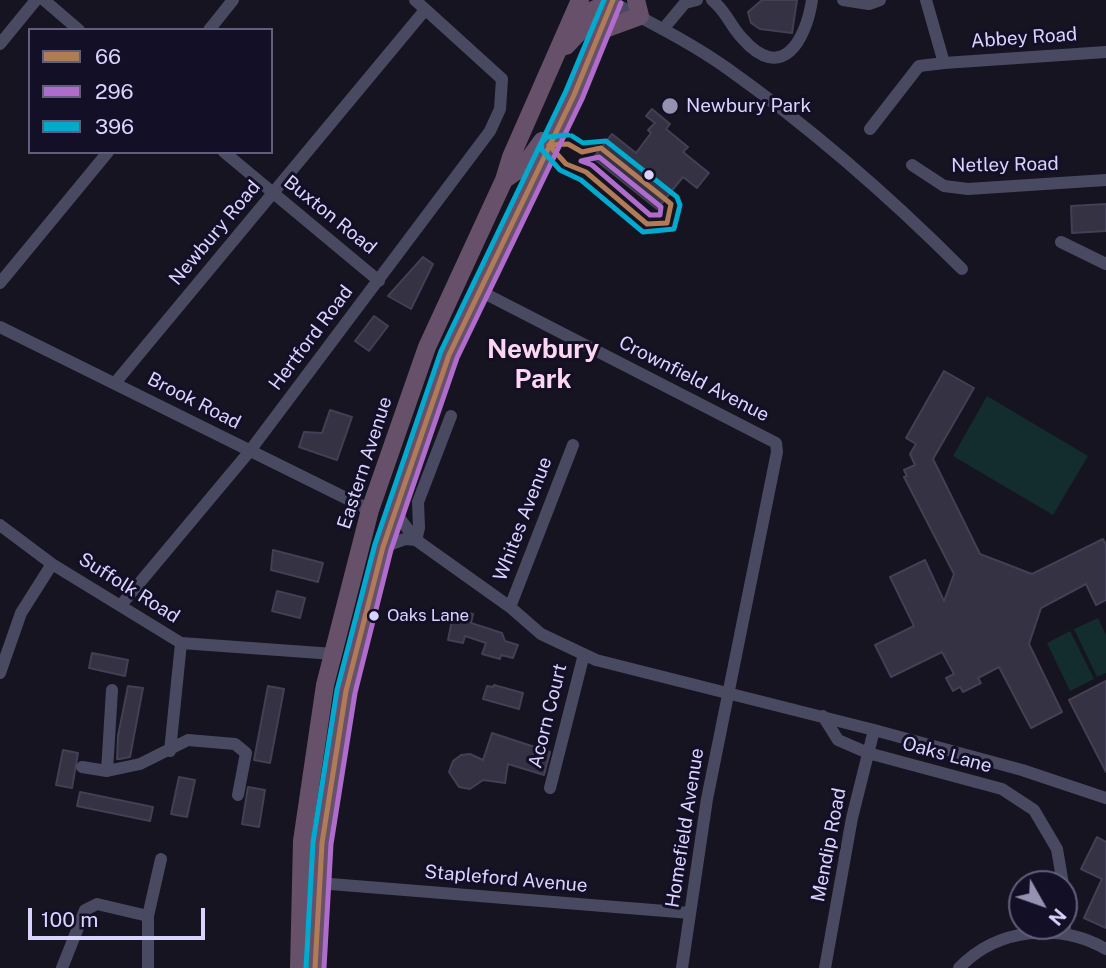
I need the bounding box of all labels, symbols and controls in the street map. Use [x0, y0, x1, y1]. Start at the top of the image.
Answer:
street label: Abbey Road [970, 23, 1078, 53]
legend [28, 28, 273, 154]
text: 66 [95, 44, 121, 69]
text: 296 [95, 79, 134, 104]
place label: Newbury Park [686, 95, 811, 117]
marker: Newbury Park [660, 96, 680, 116]
text: 396 [95, 114, 134, 139]
street label: Netley Road [951, 153, 1059, 177]
unlabelled marker [642, 168, 656, 182]
street label: Buxton Road [279, 171, 381, 259]
street label: Newbury Road [165, 176, 265, 290]
street label: Hertford Road [264, 281, 358, 395]
street label: Crownfield Avenue [615, 331, 773, 427]
district label: Newbury Park [487, 334, 599, 396]
street label: Brook Road [143, 368, 245, 434]
street label: Eastern Avenue [333, 394, 397, 532]
street label: Whites Avenue [489, 454, 557, 584]
street label: Suffolk Road [74, 548, 184, 628]
place label: Oaks Lane [387, 606, 469, 626]
marker: Oaks Lane [367, 609, 381, 623]
street label: Acorn Court [524, 661, 572, 771]
street label: Oaks Lane [900, 732, 994, 778]
street label: Homefield Avenue [661, 747, 709, 909]
street label: Mendip Road [807, 786, 851, 904]
street label: Stapleford Avenue [423, 861, 589, 897]
north arrow [1008, 870, 1078, 940]
scale bar [32, 894, 208, 938]
text: N [1044, 904, 1071, 930]
text: 100 m [41, 907, 98, 932]

